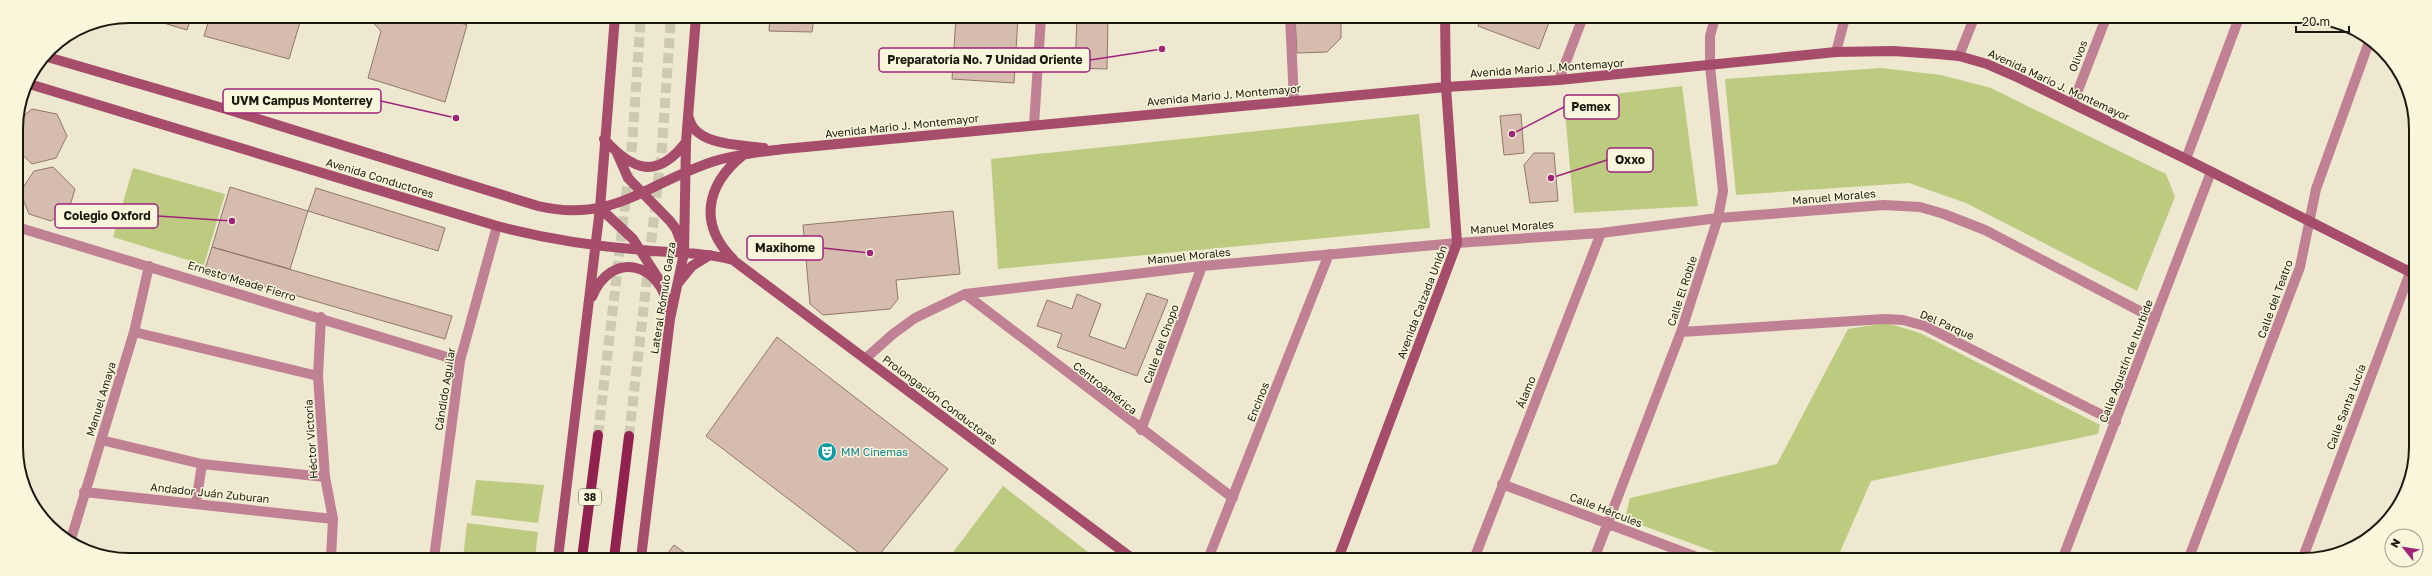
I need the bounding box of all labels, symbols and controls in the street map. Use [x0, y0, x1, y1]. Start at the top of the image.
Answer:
scale bar [2296, 8, 2349, 34]
text: 20 m [2302, 14, 2330, 29]
street label: Olivos [2066, 38, 2090, 74]
street label: Avenida Mario J. Montemayor [1986, 46, 2133, 123]
callout: Preparatoria No. 7 Unidad Oriente [879, 48, 1090, 72]
text: Preparatoria No. 7 Unidad Oriente [887, 52, 1083, 67]
street label: Avenida Mario J. Montemayor [1469, 56, 1625, 79]
street label: Avenida Mario J. Montemayor [1146, 81, 1302, 108]
callout: UVM Campus Monterrey [223, 89, 381, 113]
text: UVM Campus Monterrey [231, 93, 374, 108]
callout: Pemex [1564, 95, 1619, 119]
text: Pemex [1571, 99, 1611, 114]
street label: Avenida Mario J. Montemayor [824, 111, 980, 140]
callout: Oxxo [1607, 148, 1653, 172]
text: Oxxo [1615, 152, 1645, 167]
street label: Avenida Conductores [325, 155, 436, 200]
street label: Manuel Morales [1792, 186, 1876, 207]
callout: Colegio Oxford [55, 204, 158, 228]
text: Colegio Oxford [63, 208, 151, 223]
street label: Manuel Morales [1470, 217, 1554, 236]
callout: Maxihome [747, 236, 823, 260]
text: Maxihome [755, 240, 815, 255]
street label: Lateral Rómulo Garza [647, 241, 678, 355]
street label: Avenida Calzada Unión [1394, 243, 1449, 360]
street label: Manuel Morales [1147, 245, 1231, 266]
street label: Calle El Roble [1664, 254, 1699, 328]
street label: Calle del Teatro [2254, 257, 2295, 340]
street label: Ernesto Meade Fierro [186, 258, 298, 303]
street label: Calle Agustín de Iturbide [2096, 297, 2155, 424]
street label: Calle del Chopo [1140, 302, 1181, 385]
street label: Del Parque [1918, 307, 1976, 342]
street label: Cándido Aguilar [432, 346, 458, 431]
street label: Prolongación Conductores [880, 352, 1000, 447]
street label: Centroamérica [1071, 359, 1140, 417]
street label: Manuel Amaya [83, 360, 118, 438]
street label: Calle Santa Lucía [2323, 362, 2368, 452]
street label: Álamo [1513, 374, 1538, 410]
street label: Encinos [1244, 380, 1271, 424]
street label: Héctor Victoria [301, 399, 320, 479]
theatre icon: MM Cinemas [816, 441, 838, 463]
place label: MM Cinemas [841, 445, 908, 458]
street label: Andador Juán Zuburan [150, 480, 270, 505]
road number: 38 [579, 489, 601, 505]
street label: Calle Hércules [1568, 490, 1645, 529]
north arrow [2384, 528, 2424, 568]
text: N [2387, 536, 2403, 550]

